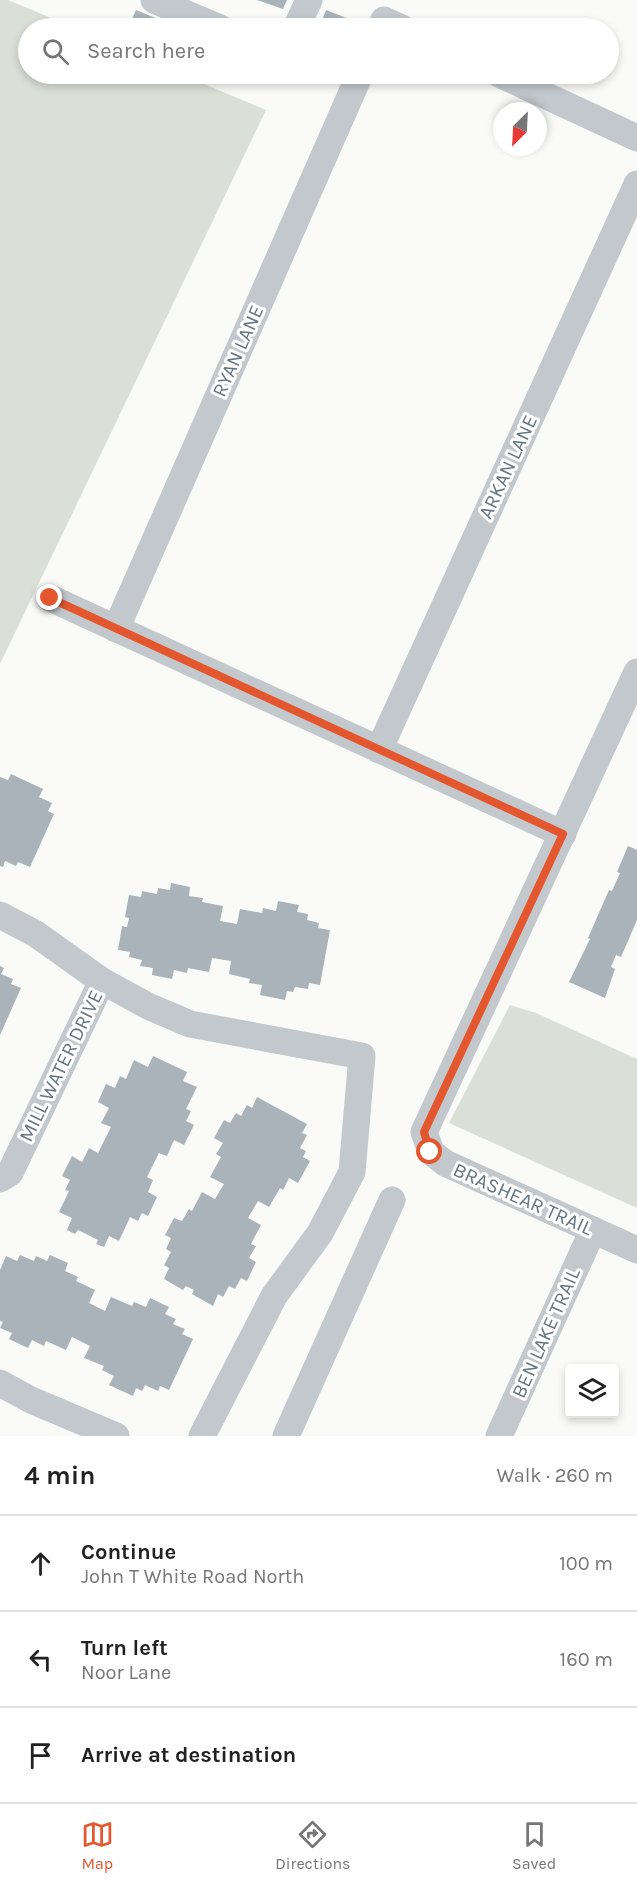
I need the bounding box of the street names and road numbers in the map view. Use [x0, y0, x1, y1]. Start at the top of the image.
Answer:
street label: RYAN LANE [208, 302, 268, 400]
street label: ARKAN LANE [474, 412, 542, 522]
street label: MILL WATER DRIVE [14, 986, 108, 1146]
street label: BRASHEAR TRAIL [450, 1158, 597, 1240]
street label: BEN LAKE TRAIL [507, 1264, 585, 1402]

